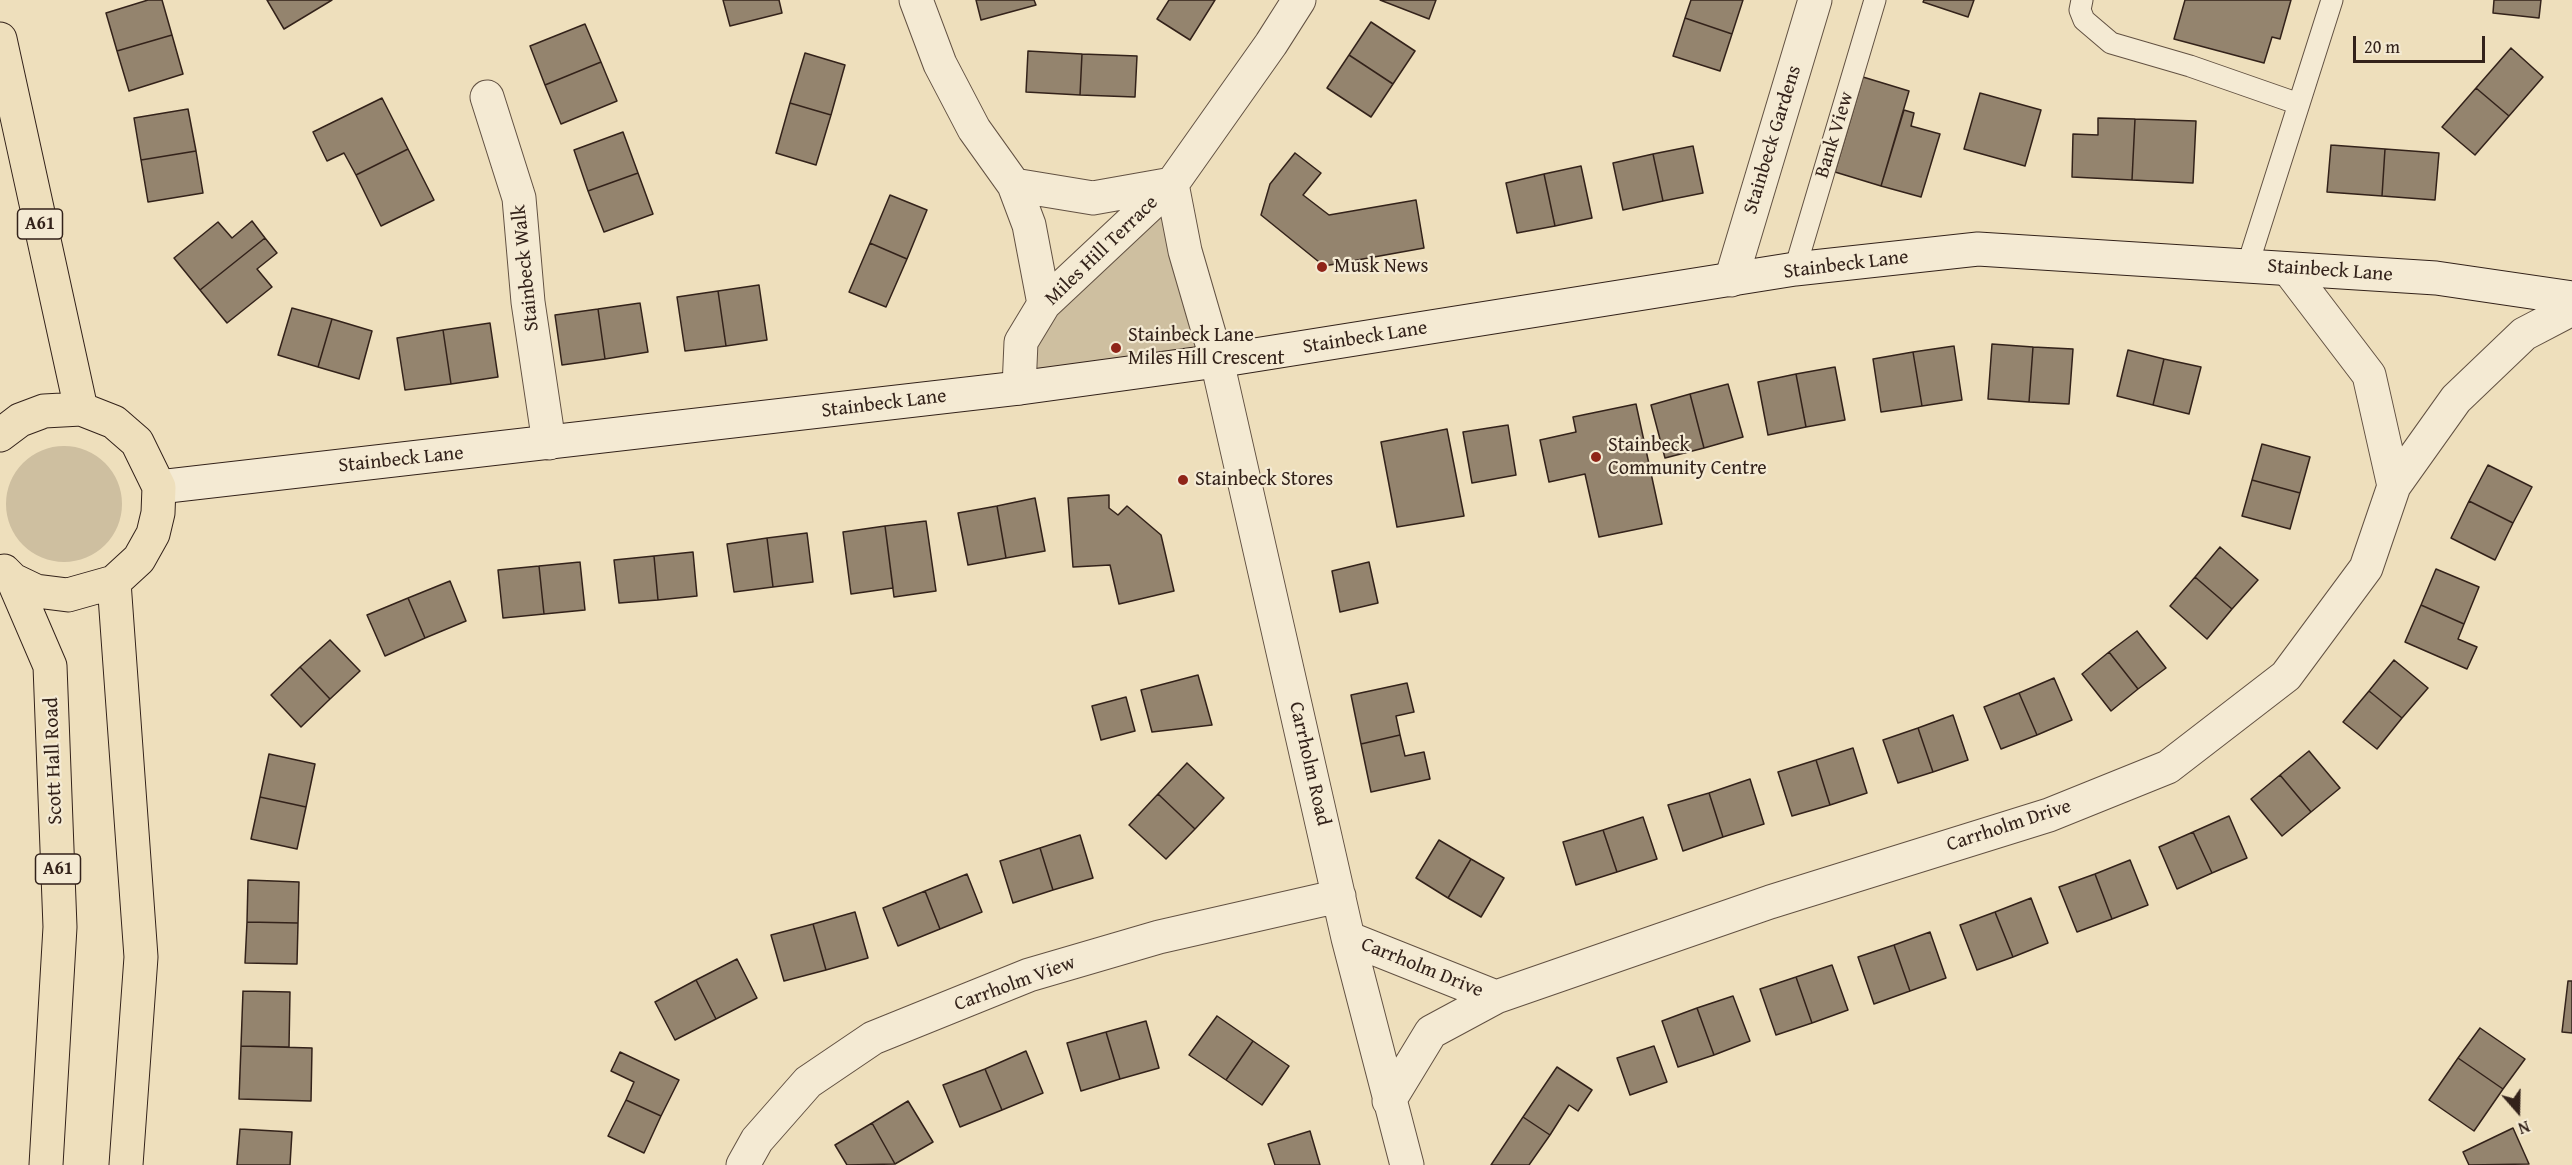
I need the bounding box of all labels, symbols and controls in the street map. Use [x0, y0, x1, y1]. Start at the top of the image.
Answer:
scale bar [2356, 24, 2488, 62]
text: 20 m [2364, 33, 2400, 60]
street label: Stainbeck Gardens [1739, 63, 1807, 217]
street label: Bank View [1811, 89, 1859, 181]
street label: Miles Hill Terrace [1041, 191, 1163, 311]
street label: Stainbeck Walk [507, 203, 545, 333]
road number: A61 [18, 209, 63, 239]
street label: Stainbeck Lane [1782, 245, 1910, 285]
place label: Musk News [1334, 255, 1428, 279]
street label: Stainbeck Lane [2266, 255, 2394, 287]
marker: Musk News [1315, 260, 1329, 274]
street label: Stainbeck Lane [1301, 316, 1429, 360]
place label: Stainbeck Lane Miles Hill Crescent [1128, 324, 1285, 371]
marker: Stainbeck Lane Miles Hill Crescent [1109, 341, 1123, 355]
street label: Stainbeck Lane [820, 384, 948, 424]
place label: Stainbeck Community Centre [1608, 434, 1767, 481]
street label: Stainbeck Lane [337, 441, 465, 479]
marker: Stainbeck Community Centre [1589, 450, 1603, 464]
place label: Stainbeck Stores [1195, 468, 1333, 492]
marker: Stainbeck Stores [1176, 473, 1190, 487]
street label: Scott Hall Road [40, 697, 68, 825]
street label: Carrholm Road [1283, 700, 1335, 828]
street label: Carrholm Drive [1944, 795, 2074, 857]
road number: A61 [36, 854, 80, 884]
street label: Carrholm Drive [1357, 933, 1487, 1003]
street label: Carrholm View [951, 951, 1079, 1017]
north arrow [2488, 1081, 2548, 1141]
text: N [2515, 1115, 2533, 1141]

